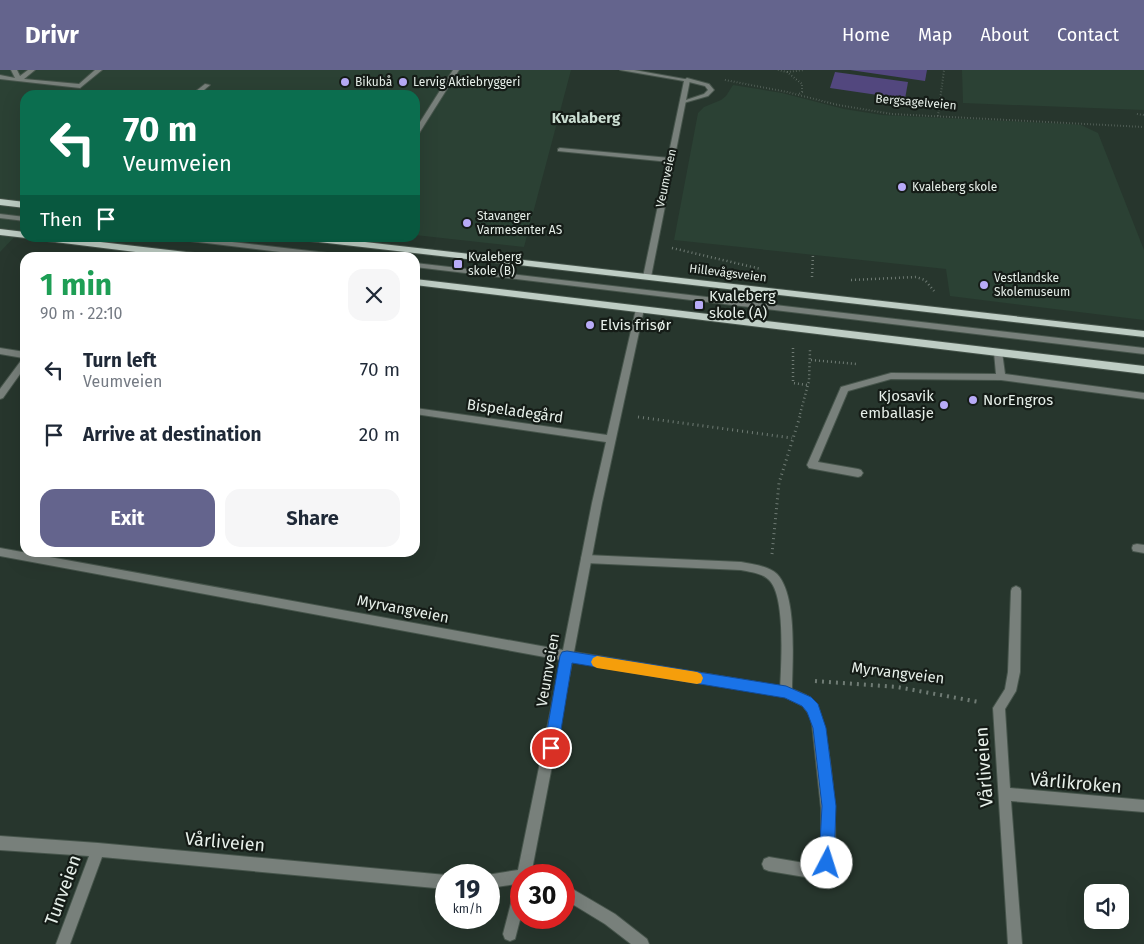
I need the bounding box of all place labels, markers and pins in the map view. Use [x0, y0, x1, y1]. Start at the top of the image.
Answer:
place label: Bikubå [355, 75, 392, 89]
place label: Lervig Aktiebryggeri [413, 75, 520, 89]
marker: Bikubå [339, 76, 351, 88]
marker: Lervig Aktiebryggeri [397, 76, 409, 88]
place label: Kvaleberg skole [912, 180, 997, 194]
marker: Kvaleberg skole [896, 181, 908, 193]
place label: Stavanger Varmesenter AS [477, 209, 563, 237]
marker: Stavanger Varmesenter AS [461, 217, 473, 229]
place label: Kvaleberg skole (B) [468, 250, 522, 278]
marker: Kvaleberg skole (B) [452, 258, 464, 270]
place label: Vestlandske Skolemuseum [994, 271, 1070, 299]
marker: Vestlandske Skolemuseum [978, 279, 990, 291]
place label: Kvaleberg skole (A) [709, 287, 776, 322]
marker: Kvaleberg skole (A) [693, 299, 705, 311]
place label: Elvis frisør [600, 316, 672, 334]
marker: Elvis frisør [584, 319, 596, 331]
place label: Kjosavik emballasje [860, 387, 934, 422]
place label: NorEngros [983, 391, 1053, 409]
marker: NorEngros [967, 394, 979, 406]
marker: Kjosavik emballasje [938, 399, 950, 411]
pin [530, 727, 572, 769]

